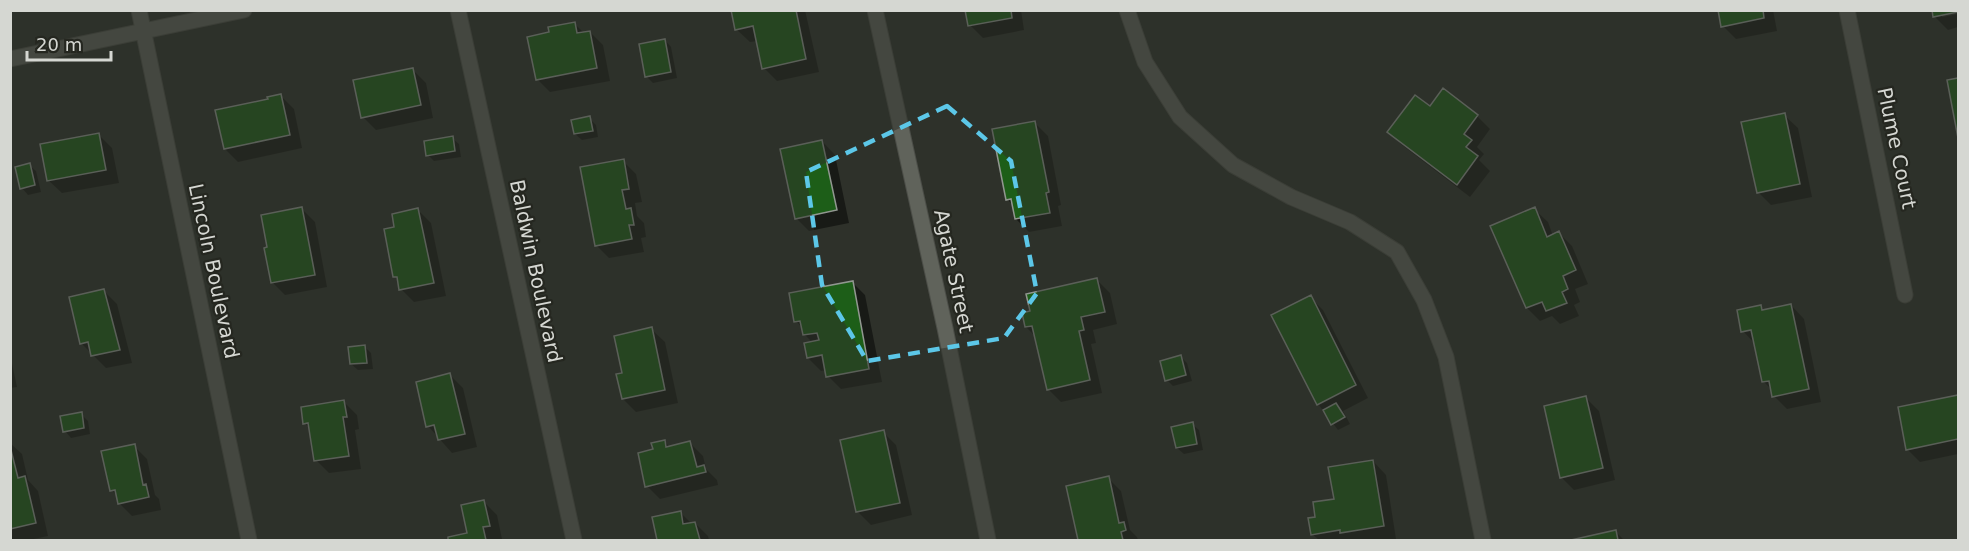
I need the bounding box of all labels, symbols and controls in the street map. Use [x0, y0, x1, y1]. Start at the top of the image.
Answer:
scale bar [27, 24, 111, 62]
text: 20 m [36, 34, 82, 55]
street label: Plume Court [1872, 85, 1922, 211]
street label: Baldwin Boulevard [505, 177, 567, 365]
street label: Lincoln Boulevard [184, 181, 244, 361]
street label: Agate Street [929, 207, 979, 335]

